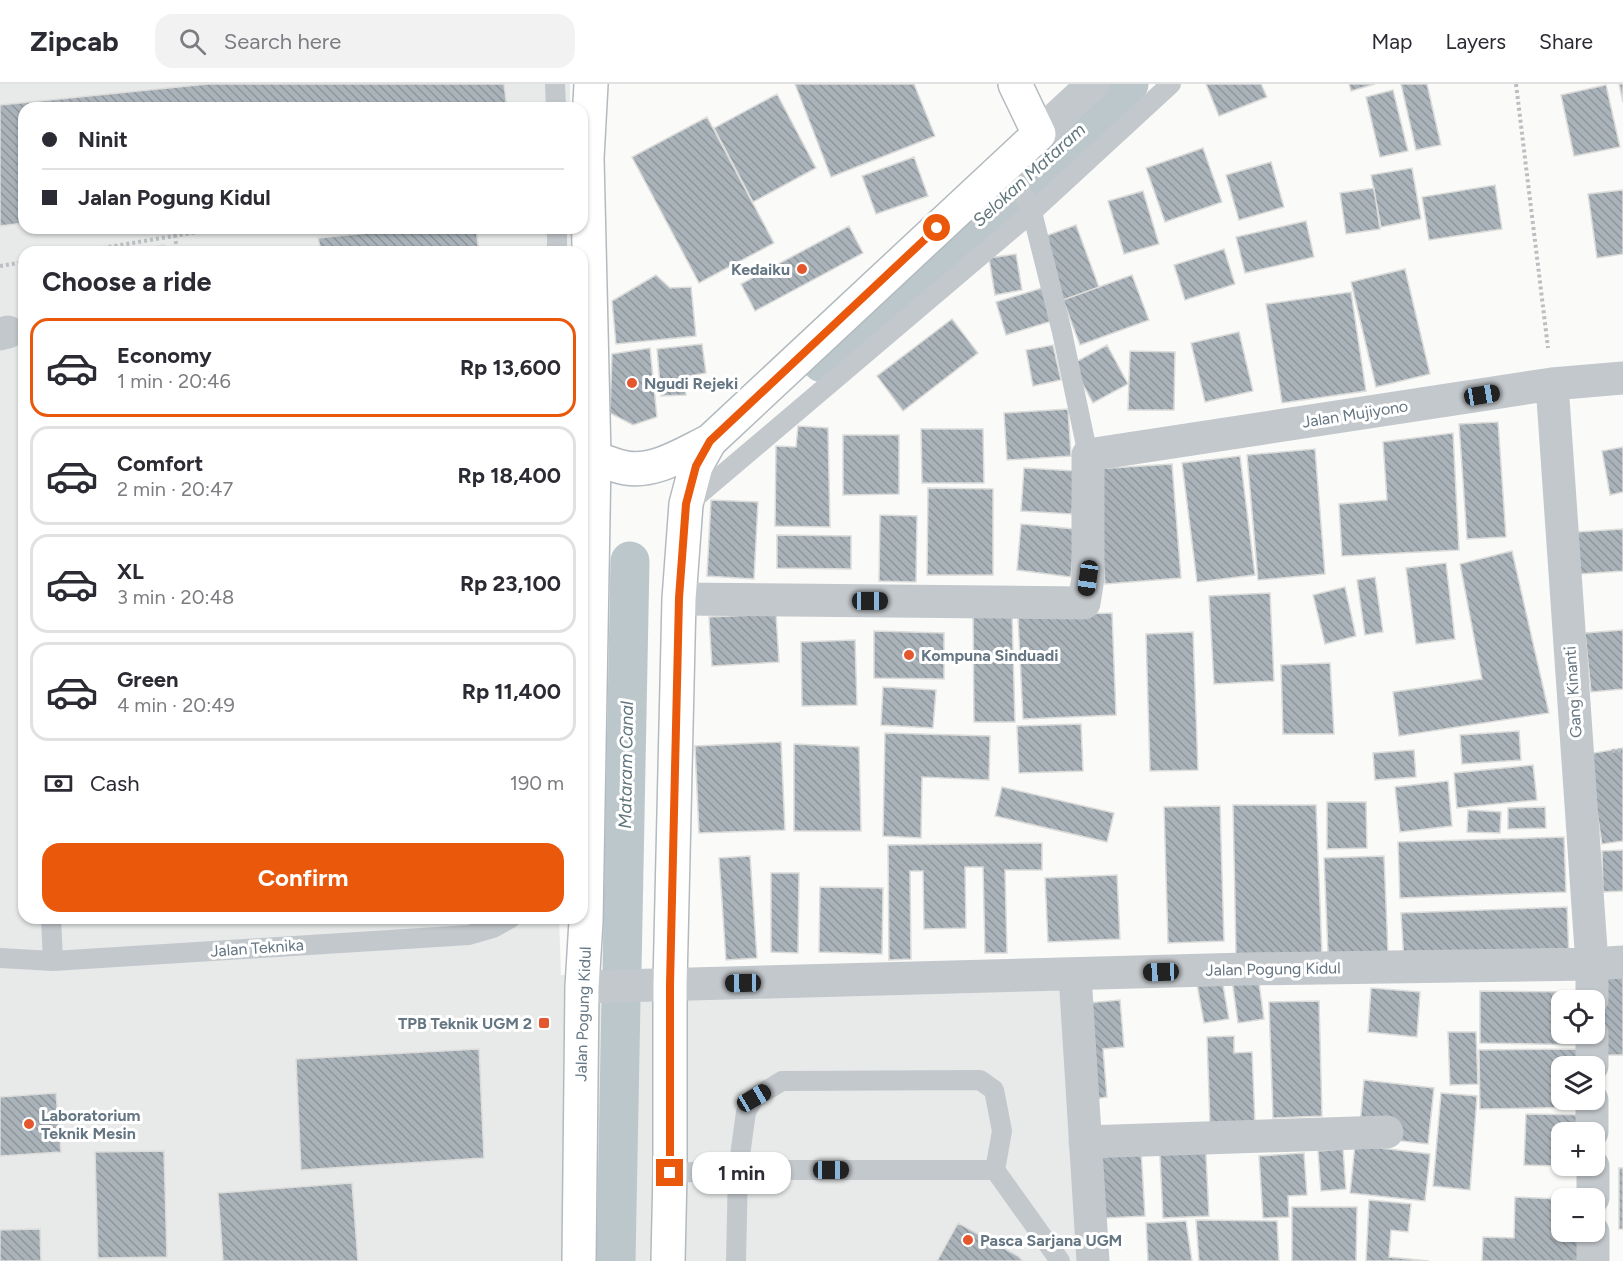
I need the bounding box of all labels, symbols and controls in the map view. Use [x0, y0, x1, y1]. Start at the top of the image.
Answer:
search box [155, 14, 575, 68]
text: Zipcab [30, 24, 119, 58]
icon: search [176, 25, 209, 58]
text: Search here [224, 28, 341, 55]
text: Map [1372, 29, 1412, 54]
text: Layers [1445, 29, 1506, 54]
text: Share [1539, 29, 1593, 54]
water label: Selokan Mataram [968, 119, 1090, 231]
text: Ninit [78, 126, 128, 153]
text: Jalan Pogung Kidul [78, 184, 271, 211]
route start [923, 214, 950, 241]
place label: Kedaiku [731, 260, 790, 279]
marker: Kedaiku [795, 262, 809, 276]
text: Choose a ride [42, 265, 211, 298]
icon: car [45, 341, 99, 395]
text: Economy [117, 342, 212, 369]
text: Rp 13,600 [460, 354, 561, 381]
text: 1 min · 20:46 [117, 369, 231, 393]
place label: Ngudi Rejeki [644, 374, 738, 393]
marker: Ngudi Rejeki [625, 376, 639, 390]
car [1463, 383, 1501, 407]
street label: Jalan Mujiyono [1301, 396, 1409, 432]
icon: car [45, 449, 99, 503]
text: Comfort [117, 450, 203, 477]
text: Rp 18,400 [458, 462, 561, 489]
text: 2 min · 20:47 [117, 477, 233, 501]
icon: car [45, 557, 99, 611]
text: XL [117, 558, 144, 585]
car [1077, 559, 1099, 597]
text: Rp 23,100 [460, 570, 561, 597]
text: 3 min · 20:48 [117, 585, 234, 609]
car [852, 592, 888, 610]
place label: Kompuna Sinduadi [921, 646, 1058, 665]
street label: Gang Kinanti [1560, 646, 1586, 738]
marker: Kompuna Sinduadi [902, 648, 916, 662]
icon: car [45, 665, 99, 719]
text: Green [117, 666, 179, 693]
text: Rp 11,400 [462, 678, 561, 705]
text: 4 min · 20:49 [117, 693, 235, 717]
water label: Mataram Canal [614, 700, 638, 829]
icon: cash [42, 767, 75, 800]
text: Cash [90, 770, 140, 797]
text: 190 m [510, 771, 564, 795]
button: Confirm [42, 843, 564, 912]
street label: Jalan Teknika [210, 935, 304, 961]
street label: Jalan Pogung Kidul [571, 946, 595, 1082]
street label: Jalan Pogung Kidul [1205, 958, 1341, 980]
car [1143, 962, 1179, 982]
car [725, 974, 761, 992]
map controls [1551, 990, 1605, 1242]
button: locate [1551, 990, 1605, 1044]
place label: TPB Teknik UGM 2 [398, 1014, 532, 1033]
marker: TPB Teknik UGM 2 [537, 1016, 551, 1030]
button: layers [1551, 1056, 1605, 1110]
car [734, 1081, 774, 1115]
place label: Laboratorium Teknik Mesin [41, 1106, 140, 1143]
marker: Laboratorium Teknik Mesin [22, 1117, 36, 1131]
button: + [1551, 1122, 1605, 1176]
callout: 1 min [691, 1152, 790, 1194]
route end [656, 1159, 683, 1186]
text: 1 min [718, 1161, 765, 1185]
car [813, 1161, 849, 1179]
button: − [1551, 1188, 1605, 1242]
place label: Pasca Sarjana UGM [980, 1231, 1122, 1250]
marker: Pasca Sarjana UGM [961, 1233, 975, 1247]

